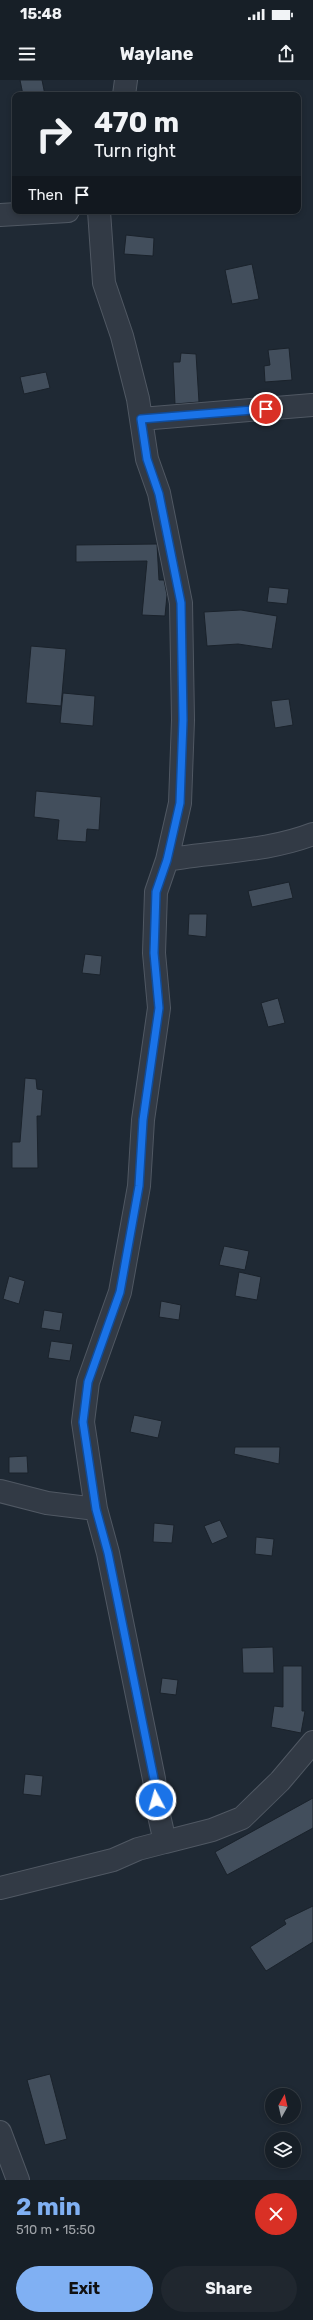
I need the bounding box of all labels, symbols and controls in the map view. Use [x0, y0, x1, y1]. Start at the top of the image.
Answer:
text: 15:48 [20, 5, 62, 23]
icon: menu [16, 43, 38, 65]
text: Waylane [120, 43, 193, 65]
icon: share [275, 43, 297, 65]
text: 470 m [94, 106, 179, 139]
icon: right [28, 108, 80, 160]
text: Turn right [94, 140, 176, 162]
icon: arrive [71, 184, 93, 206]
text: Then [28, 186, 63, 204]
pin [249, 392, 283, 426]
icon: arrive [255, 398, 277, 420]
position arrow [135, 1779, 177, 1821]
north arrow [265, 2088, 301, 2124]
map controls [265, 2088, 301, 2168]
button: layers [265, 2132, 301, 2168]
text: 2 min [16, 2193, 81, 2221]
button: close [255, 2193, 297, 2235]
text: 510 m · 15:50 [16, 2222, 95, 2237]
button: Exit [16, 2266, 153, 2312]
button: Share [161, 2266, 297, 2312]

